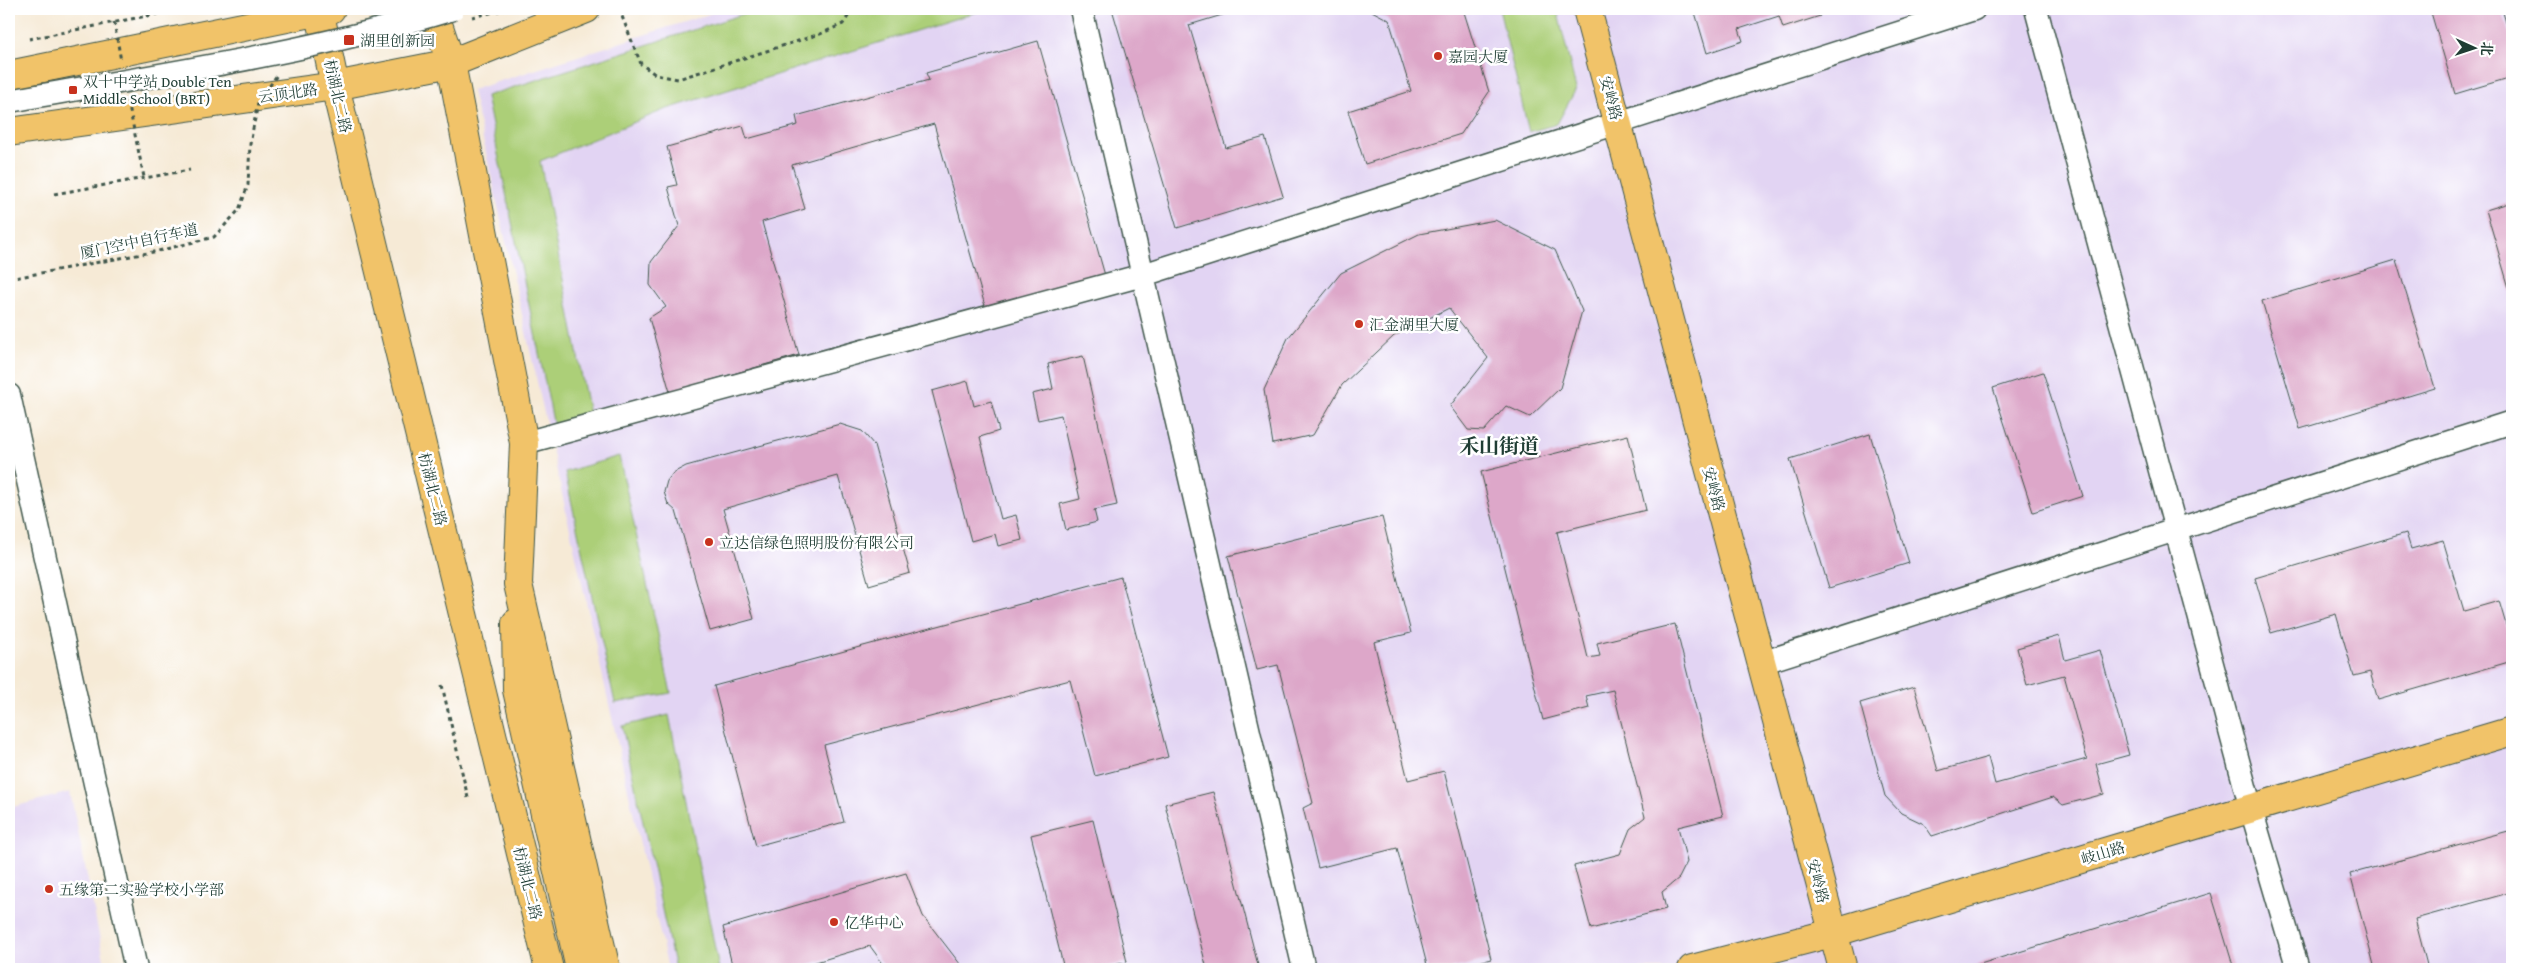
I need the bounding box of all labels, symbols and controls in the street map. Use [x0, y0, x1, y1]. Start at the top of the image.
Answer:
north arrow [2448, 22, 2498, 72]
place label: 湖里创新园 [360, 30, 435, 51]
marker: 湖里创新园 [342, 33, 356, 47]
text: 北 [2477, 41, 2497, 56]
place label: 嘉园大厦 [1448, 46, 1508, 67]
marker: 嘉园大厦 [1432, 50, 1444, 62]
street label: 枋湖北二路 [319, 57, 357, 135]
place label: 双十中学站 Double Ten Middle School (BRT) [83, 71, 232, 109]
street label: 安岭路 [1595, 74, 1627, 122]
street label: 云顶北路 [257, 78, 319, 108]
marker: 双十中学站 Double Ten Middle School (BRT) [67, 84, 79, 96]
street label: 厦门空中自行车道 [78, 218, 200, 264]
place label: 汇金湖里大厦 [1369, 314, 1459, 335]
marker: 汇金湖里大厦 [1353, 318, 1365, 330]
district label: 禾山街道 [1459, 431, 1539, 460]
street label: 枋湖北二路 [414, 450, 452, 528]
street label: 安岭路 [1698, 465, 1730, 513]
place label: 立达信绿色照明股份有限公司 [719, 532, 914, 553]
marker: 立达信绿色照明股份有限公司 [703, 536, 715, 548]
street label: 岐山路 [2078, 836, 2128, 870]
street label: 枋湖北二路 [509, 844, 547, 922]
street label: 安岭路 [1802, 857, 1834, 905]
place label: 五缘第二实验学校小学部 [59, 879, 224, 900]
marker: 五缘第二实验学校小学部 [43, 883, 55, 895]
place label: 亿华中心 [844, 912, 904, 933]
marker: 亿华中心 [828, 916, 840, 928]

